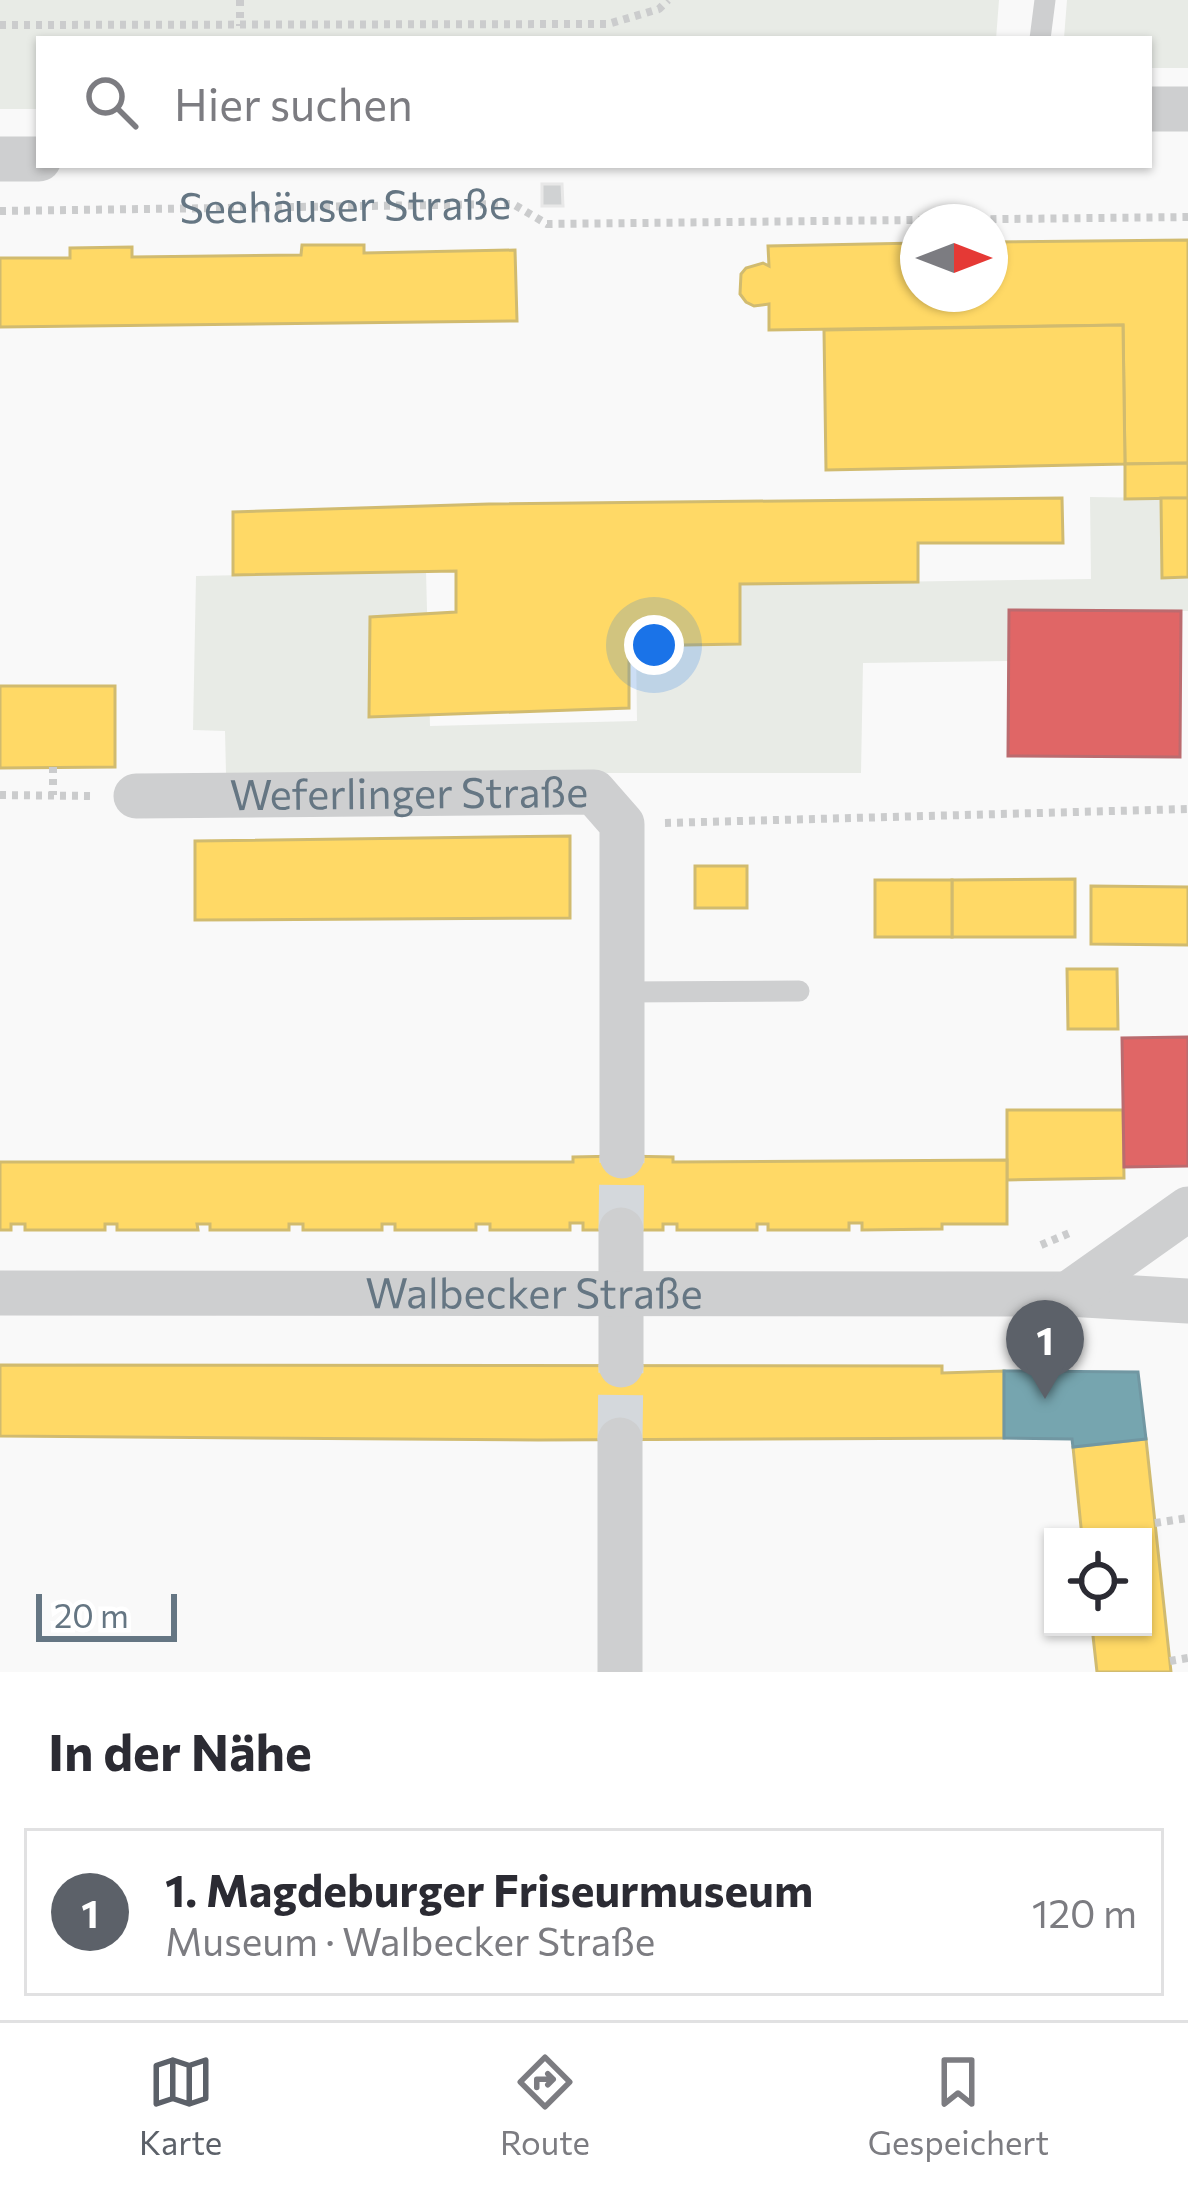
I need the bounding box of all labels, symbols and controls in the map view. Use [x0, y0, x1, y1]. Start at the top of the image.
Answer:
search box [36, 36, 1152, 168]
icon: search [78, 69, 144, 135]
text: Hier suchen [174, 75, 413, 130]
street label: Seehäuser Straße [179, 176, 511, 233]
north arrow [900, 204, 1008, 312]
your location [624, 615, 684, 675]
street label: Weferlinger Straße [229, 764, 588, 819]
street label: Walbecker Straße [365, 1265, 703, 1318]
pin: 1 [1006, 1300, 1084, 1399]
map controls [1044, 1528, 1152, 1636]
button: locate [1044, 1528, 1152, 1636]
scale bar [36, 1588, 177, 1641]
text: 20 m [54, 1594, 129, 1635]
text: In der Nähe [48, 1719, 312, 1782]
text: 1. Magdeburger Friseurmuseum [165, 1861, 813, 1916]
text: 1 [81, 1888, 99, 1936]
text: 120 m [1032, 1888, 1137, 1936]
text: Museum · Walbecker Straße [165, 1916, 655, 1964]
tab: Karte [139, 2049, 222, 2162]
tab: Route [500, 2049, 590, 2162]
tab: Gespeichert [868, 2049, 1049, 2162]

